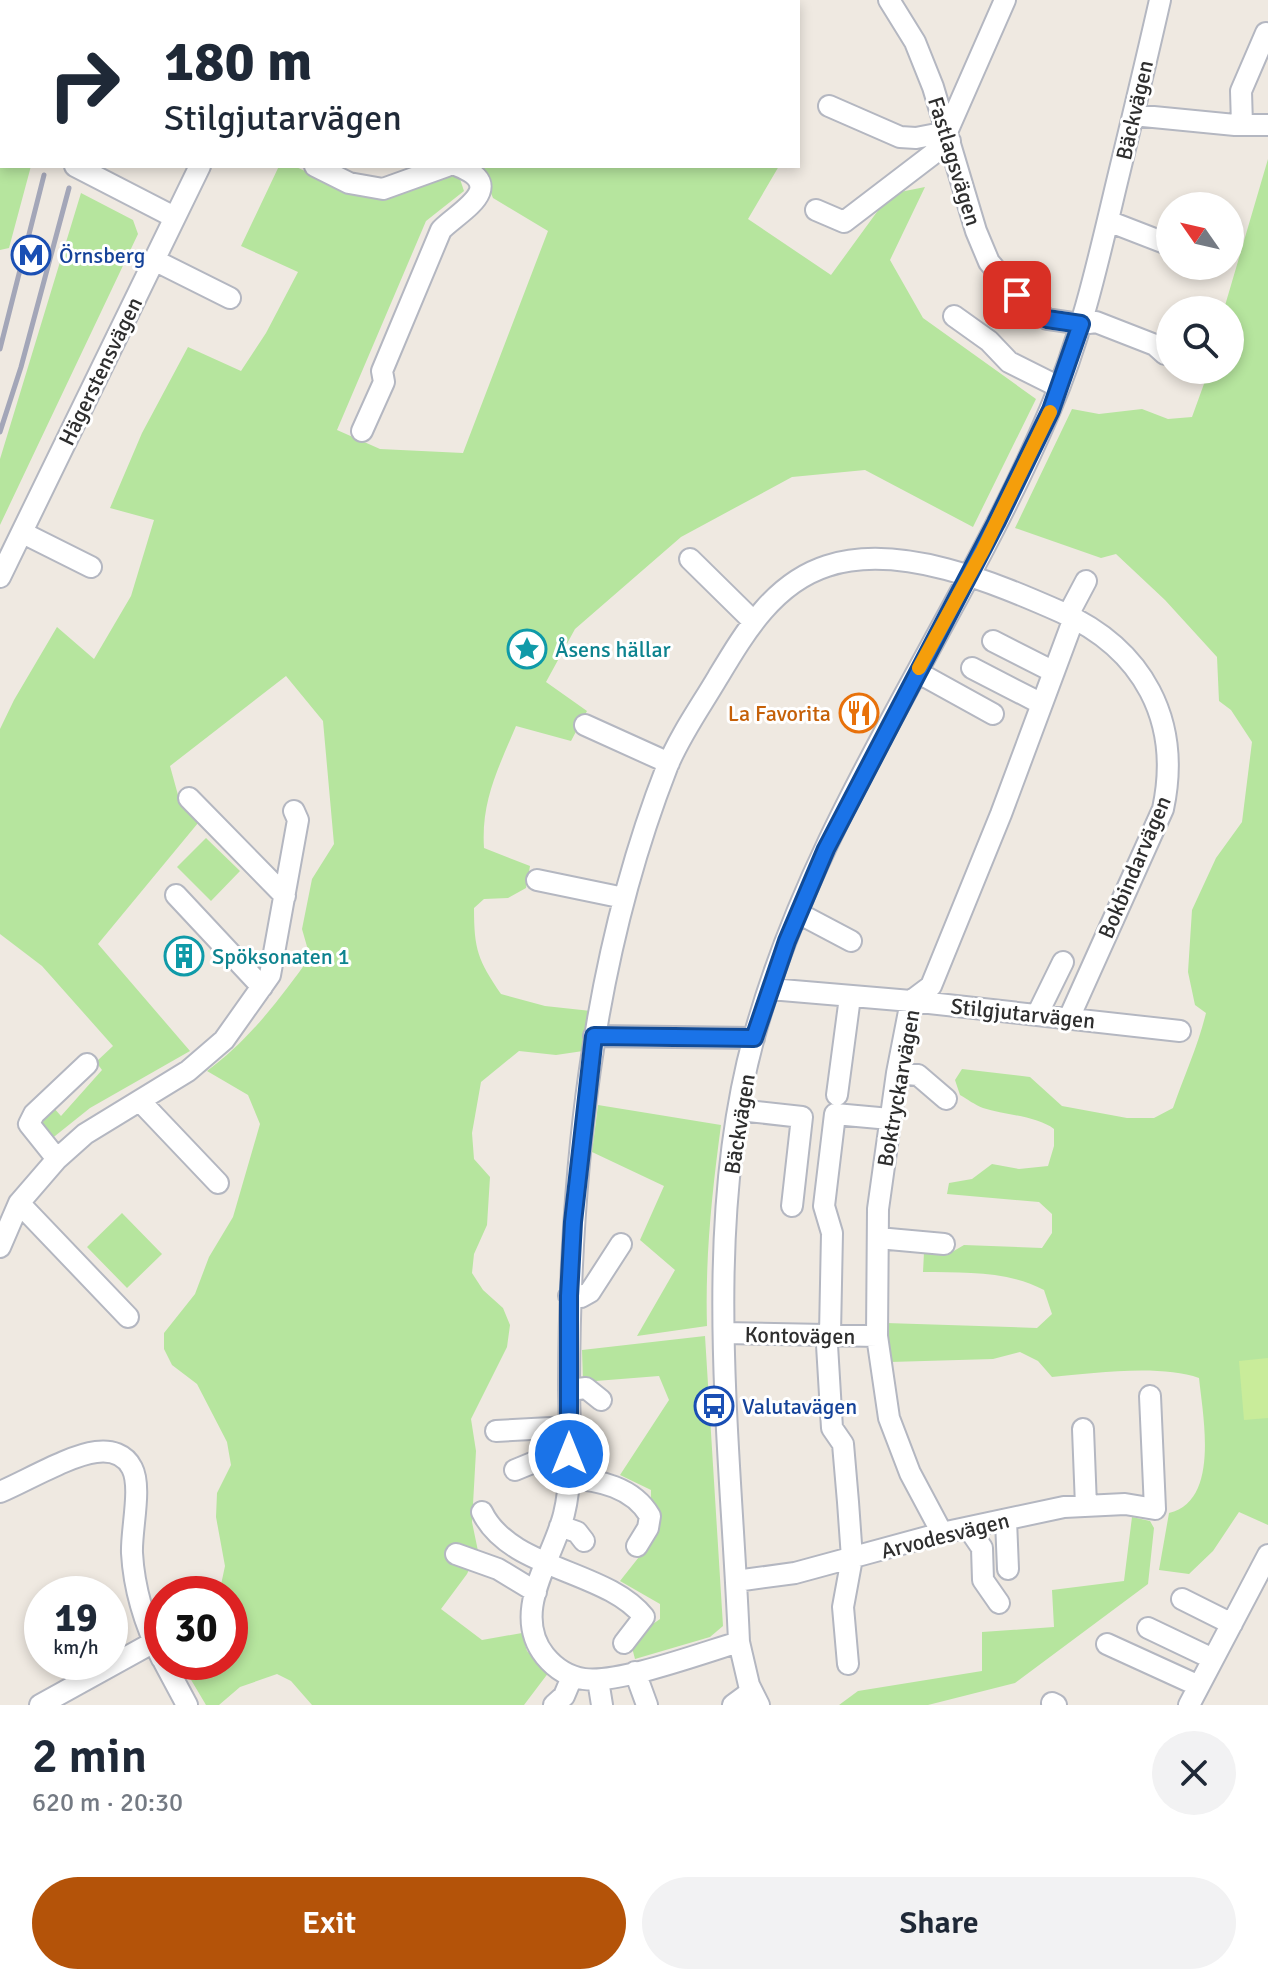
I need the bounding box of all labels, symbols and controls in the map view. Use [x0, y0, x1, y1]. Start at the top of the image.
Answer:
text: 180 m [164, 27, 312, 96]
icon: right [32, 32, 136, 136]
street label: Bäckvägen [1110, 58, 1159, 163]
street label: Fastlagsvägen [922, 93, 987, 229]
text: Stilgjutarvägen [164, 96, 402, 141]
north arrow [1156, 192, 1244, 280]
map controls [1156, 192, 1244, 384]
metro station icon: Örnsberg [10, 234, 52, 276]
place label: Örnsberg [59, 242, 145, 269]
pin [983, 261, 1051, 329]
icon: arrive [995, 273, 1039, 317]
street label: Hägerstensvägen [53, 292, 148, 450]
button: search [1156, 296, 1244, 384]
place icon: Åsens hällar [506, 628, 548, 670]
place label: Åsens hällar [555, 636, 671, 663]
restaurant icon: La Favorita [838, 692, 880, 734]
place label: La Favorita [728, 700, 831, 727]
street label: Bokbindarvägen [1092, 792, 1177, 943]
building icon: Spöksonaten 1 [163, 935, 205, 977]
place label: Spöksonaten 1 [212, 943, 350, 970]
street label: Stilgjutarvägen [949, 992, 1097, 1035]
street label: Boktryckarvägen [871, 1007, 926, 1169]
street label: Bäckvägen [718, 1072, 761, 1176]
street label: Kontovägen [744, 1321, 856, 1350]
bus stop icon: Valutavägen [693, 1385, 735, 1427]
place label: Valutavägen [742, 1393, 857, 1420]
position arrow [527, 1412, 611, 1496]
street label: Arvodesvägen [878, 1507, 1012, 1564]
speed limit sign: 30 [144, 1576, 248, 1680]
text: 19 [54, 1593, 98, 1643]
text: km/h [53, 1635, 99, 1660]
text: 2 min [32, 1727, 147, 1786]
button: close [1152, 1731, 1236, 1815]
text: 620 m · 20:30 [32, 1787, 183, 1819]
button: Exit [32, 1877, 626, 1969]
button: Share [642, 1877, 1236, 1969]

